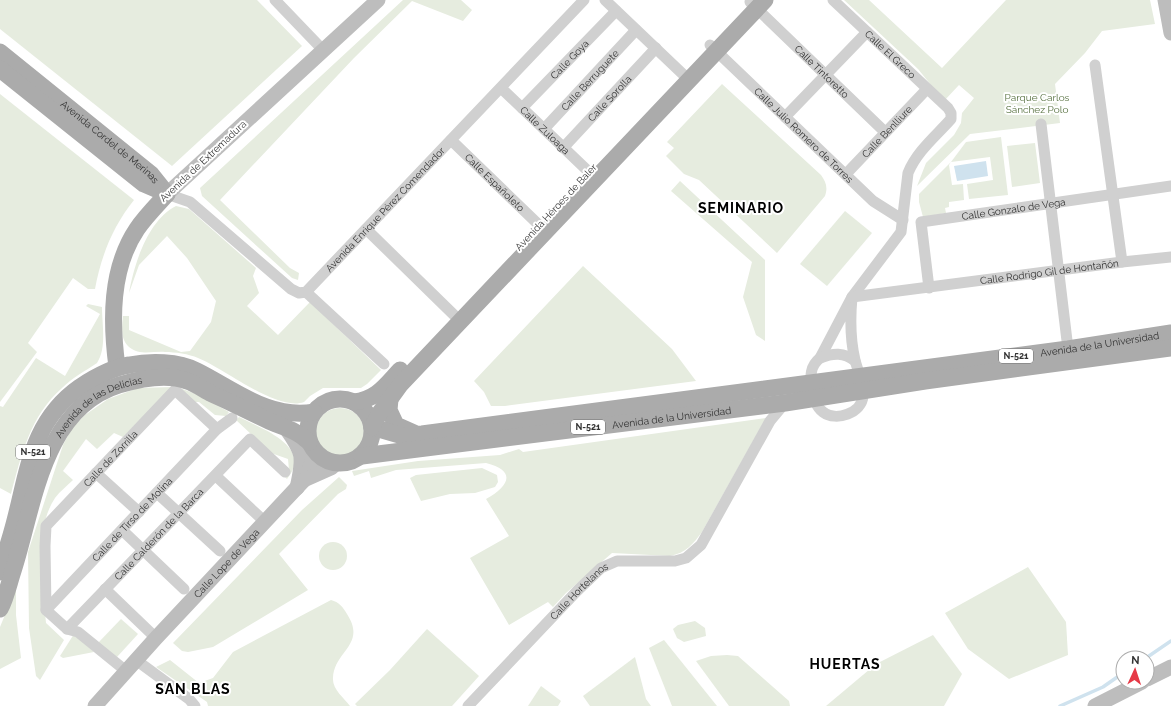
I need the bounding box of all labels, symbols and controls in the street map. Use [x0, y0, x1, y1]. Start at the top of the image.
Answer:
street label: Calle El Greco [863, 28, 918, 80]
street label: Calle Goya [548, 37, 591, 81]
street label: Calle Tintoretto [793, 43, 851, 100]
street label: Calle Berruguete [559, 47, 621, 113]
street label: Calle Sorolla [585, 73, 633, 123]
street label: Calle Julio Romero de Torres [752, 85, 856, 185]
park label: Parque Carlos Sánchez Polo [1005, 92, 1070, 115]
street label: Avenida Cordel de Merinas [59, 98, 162, 185]
street label: Calle Benlliure [859, 103, 914, 160]
street label: Calle Zuloaga [518, 104, 572, 156]
street label: Avenida de Extremadura [158, 118, 248, 204]
street label: Avenida Enrique Pérez Comendador [323, 144, 447, 274]
street label: Calle Españoleto [463, 151, 527, 214]
street label: Avenida Héroes de Baler [513, 161, 599, 253]
street label: Calle Gonzalo de Vega [961, 196, 1066, 222]
district label: SEMINARIO [698, 200, 784, 216]
street label: Calle Rodrigo Gil de Hontañón [979, 257, 1119, 286]
street label: Avenida de la Universidad [1039, 329, 1160, 358]
road number: N-521 [999, 349, 1033, 363]
street label: Avenida de las Delicias [53, 374, 143, 440]
street label: Avenida de la Universidad [611, 404, 732, 430]
road number: N-521 [571, 420, 605, 434]
street label: Calle de Zorrilla [81, 428, 139, 489]
road number: N-521 [16, 445, 50, 459]
street label: Calle de Tirso de Molina [90, 475, 174, 563]
street label: Calle Calderón de la Barca [112, 486, 205, 582]
street label: Calle Lope de Vega [191, 526, 261, 600]
street label: Calle Hortelanos [548, 560, 610, 622]
north arrow [1115, 650, 1155, 690]
text: N [1131, 654, 1140, 667]
district label: HUERTAS [809, 656, 881, 672]
district label: SAN BLAS [155, 681, 231, 697]

